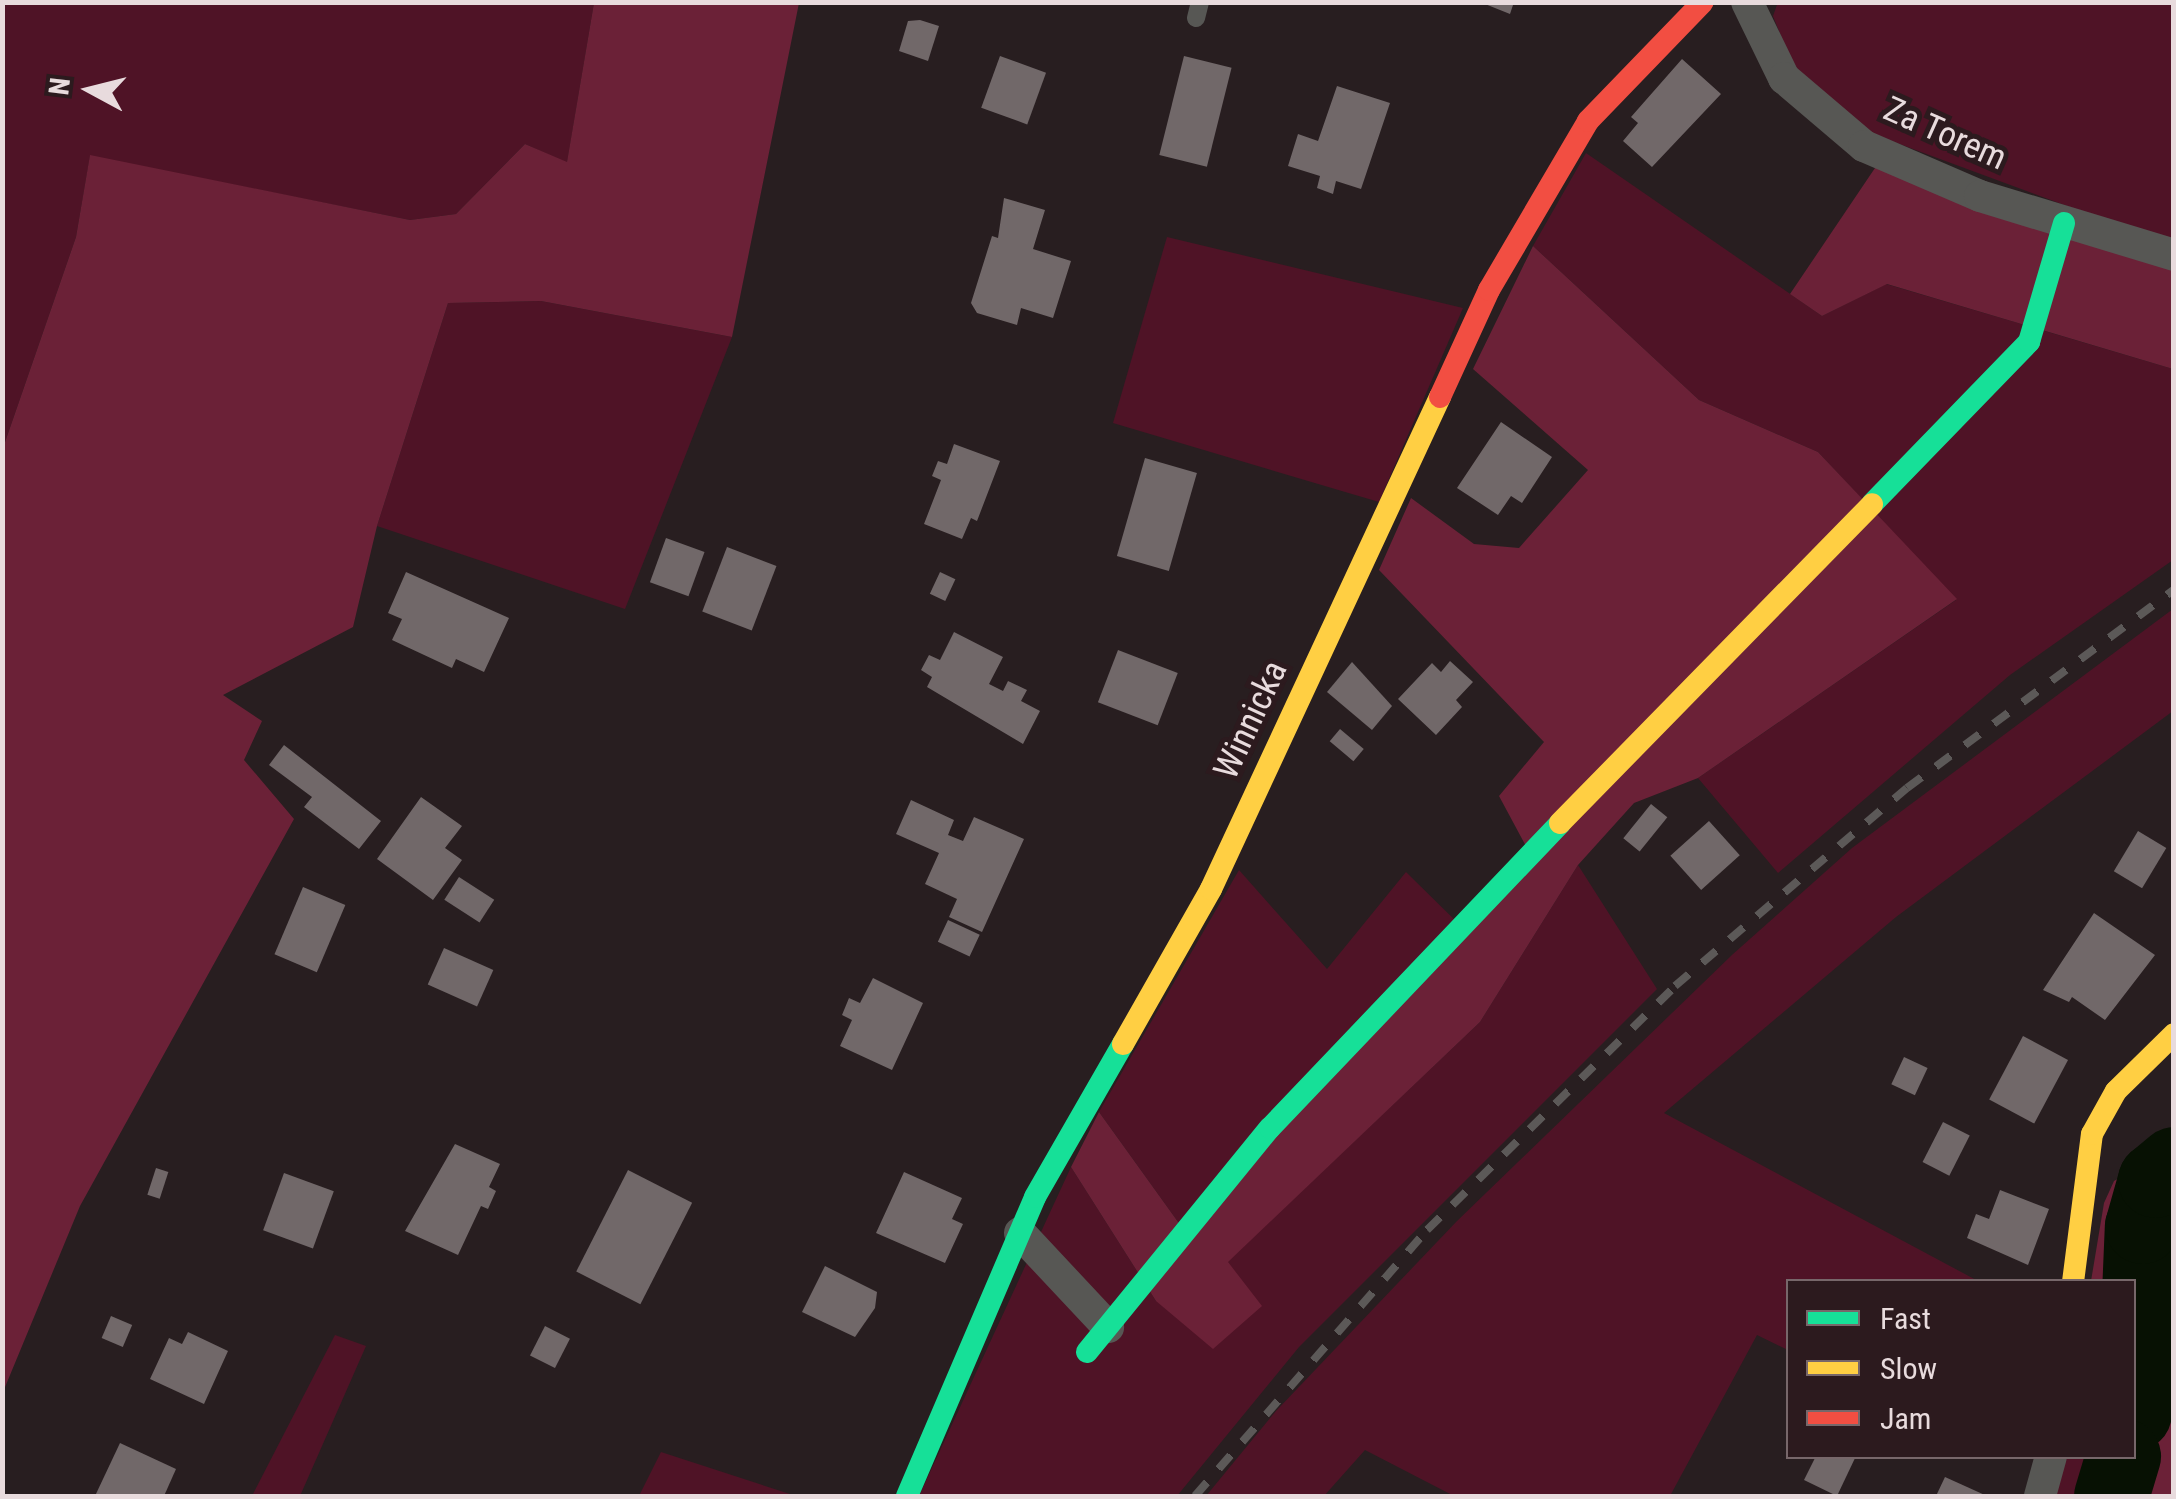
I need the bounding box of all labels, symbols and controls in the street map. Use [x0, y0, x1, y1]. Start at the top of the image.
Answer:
north arrow [40, 40, 140, 140]
text: N [42, 76, 77, 97]
street label: Za Torem [1877, 88, 2013, 180]
street label: Winnicka [1205, 654, 1297, 786]
legend [1786, 1279, 2136, 1459]
text: Fast [1880, 1301, 1931, 1336]
text: Slow [1880, 1351, 1937, 1386]
text: Jam [1880, 1401, 1931, 1436]

